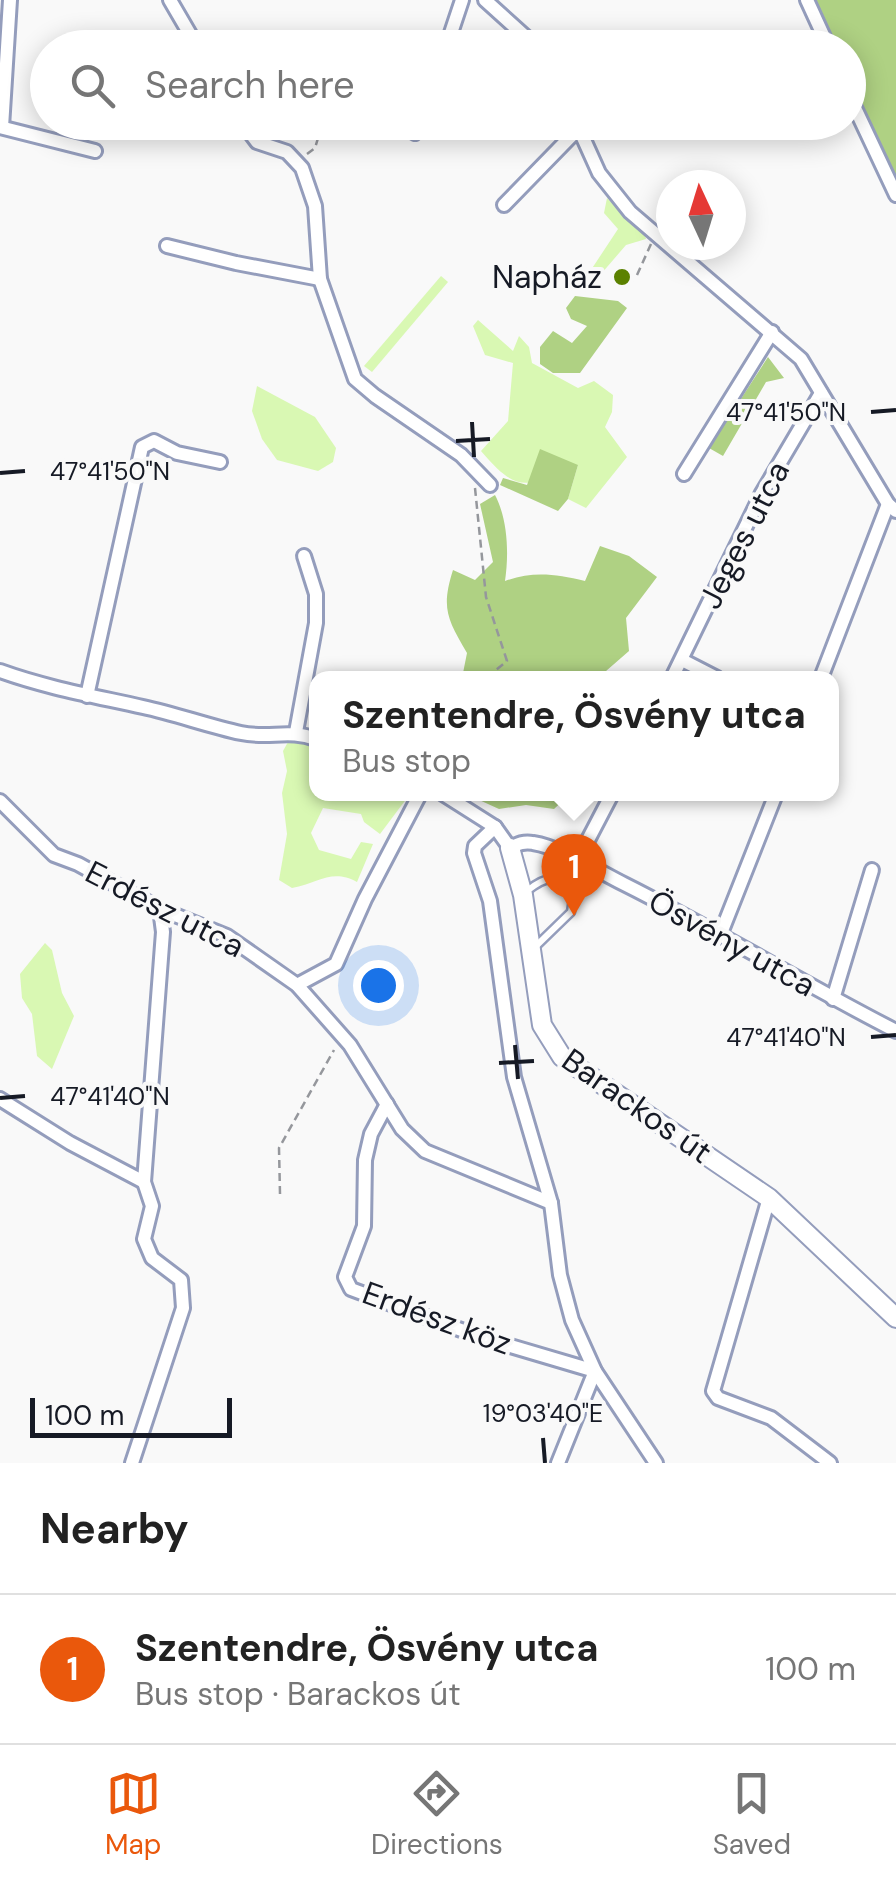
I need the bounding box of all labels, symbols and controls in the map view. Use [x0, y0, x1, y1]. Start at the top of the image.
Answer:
search box [30, 30, 866, 140]
icon: search [65, 58, 120, 113]
text: Search here [145, 60, 355, 110]
north arrow [656, 170, 746, 260]
place label: Napház [492, 256, 602, 298]
marker: Napház [611, 266, 633, 288]
text: 47°41'50"N [726, 396, 846, 429]
street label: Jeges utca [689, 454, 799, 616]
text: 47°41'50"N [50, 455, 170, 488]
popup [309, 671, 839, 801]
text: Szentendre, Ösvény utca [342, 690, 806, 740]
text: Bus stop [342, 740, 471, 782]
pin: 1 [542, 834, 606, 916]
street label: Erdész utca [78, 851, 252, 967]
street label: Ösvény utca [641, 880, 823, 1006]
your location [353, 960, 404, 1011]
text: 47°41'40"N [726, 1021, 846, 1054]
street label: Barackos út [554, 1039, 720, 1173]
text: 47°41'40"N [50, 1080, 170, 1113]
street label: Erdész köz [357, 1272, 517, 1364]
scale bar [30, 1393, 232, 1438]
text: 100 m [45, 1397, 124, 1434]
text: 19°03'40"E [483, 1397, 603, 1430]
text: Nearby [40, 1501, 189, 1556]
text: Szentendre, Ösvény utca [135, 1623, 598, 1673]
text: 1 [67, 1648, 78, 1690]
text: 100 m [765, 1648, 856, 1690]
text: Bus stop · Barackos út [135, 1673, 461, 1715]
tab: Map [105, 1766, 161, 1863]
tab: Directions [371, 1766, 503, 1863]
tab: Saved [713, 1766, 791, 1863]

